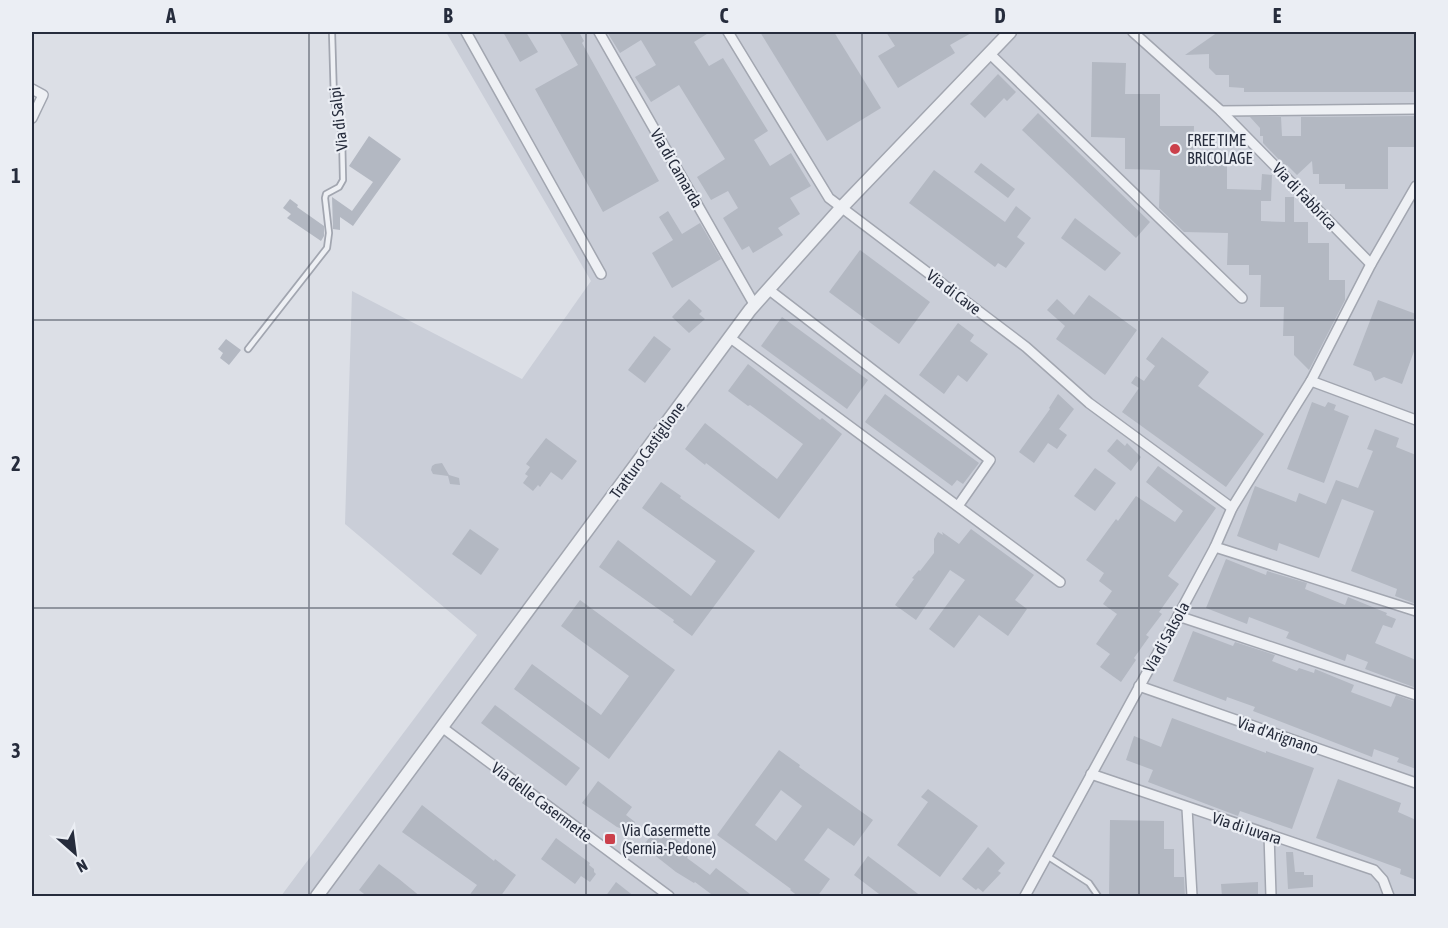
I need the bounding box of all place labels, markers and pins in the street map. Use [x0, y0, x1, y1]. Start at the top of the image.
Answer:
place label: FREE TIME BRICOLAGE [1187, 131, 1252, 167]
marker: FREE TIME BRICOLAGE [1168, 142, 1182, 156]
place label: Via Casermette (Sernia-Pedone) [622, 821, 716, 858]
marker: Via Casermette (Sernia-Pedone) [603, 832, 617, 846]

